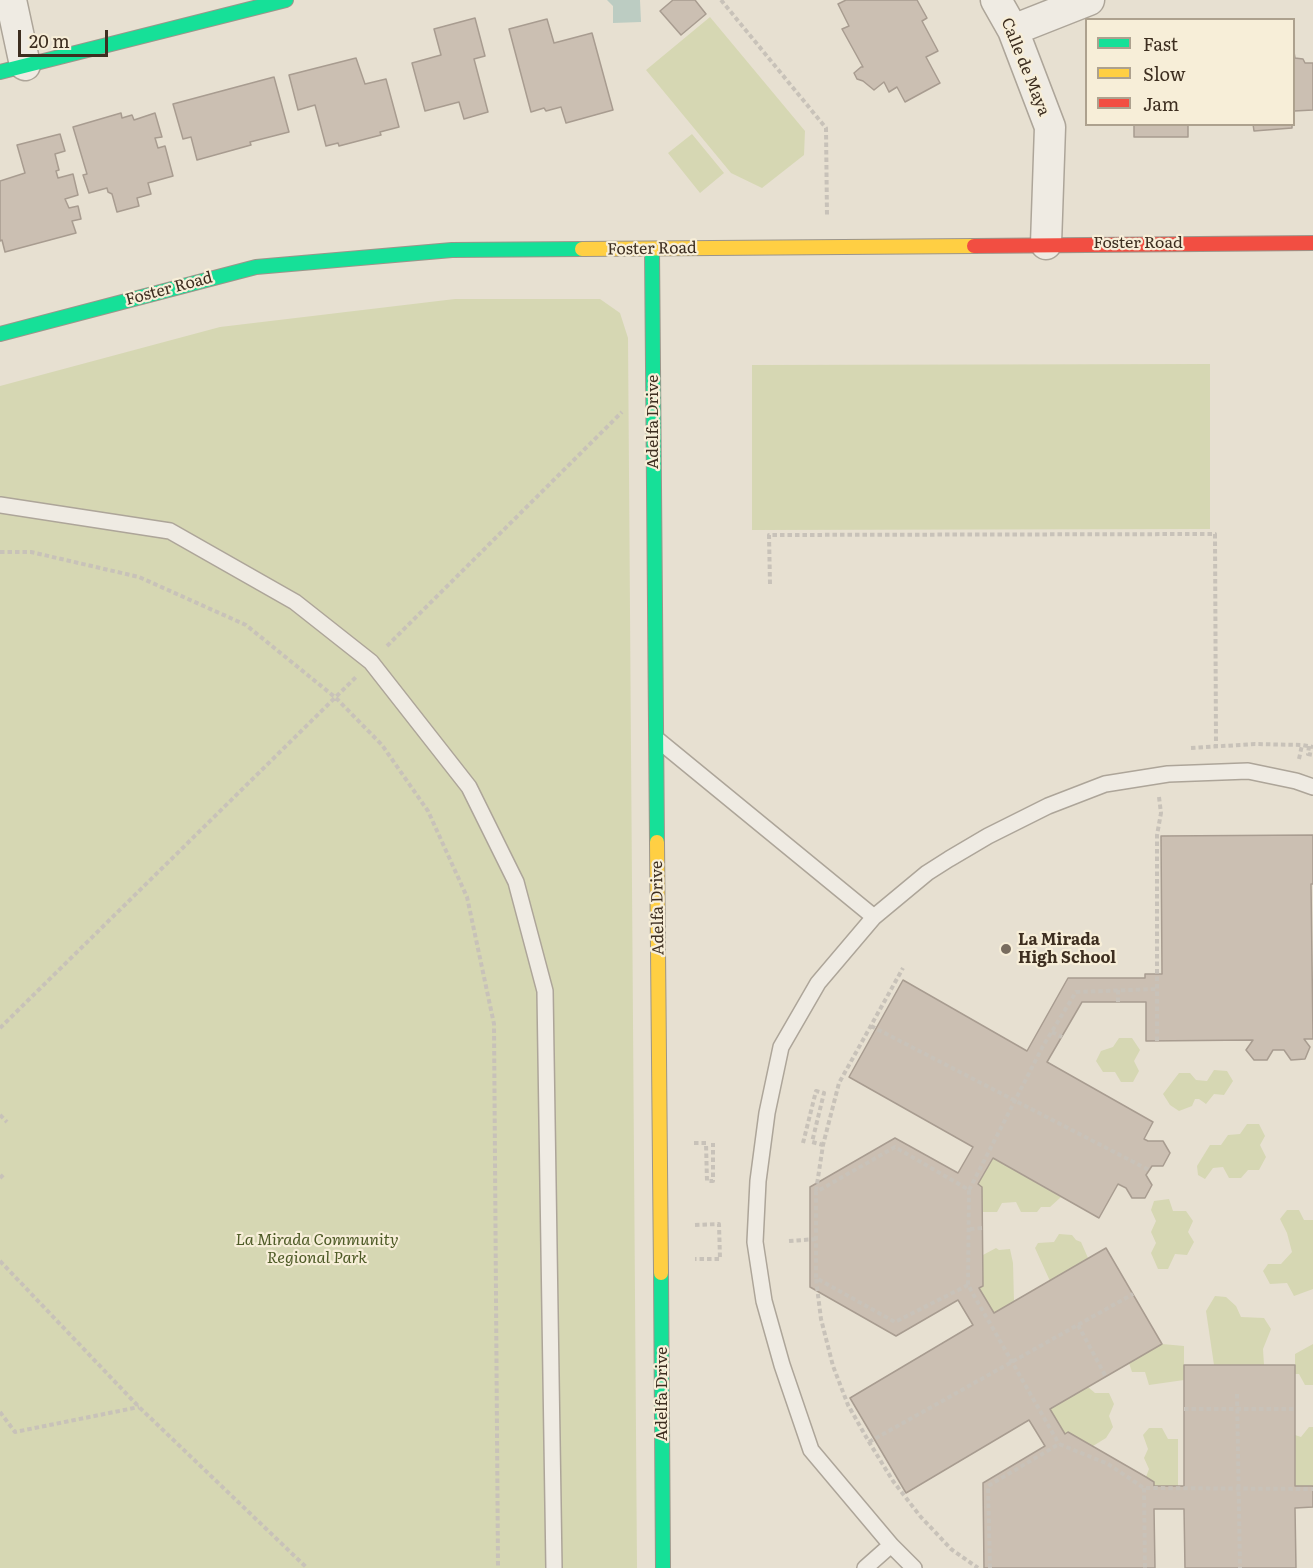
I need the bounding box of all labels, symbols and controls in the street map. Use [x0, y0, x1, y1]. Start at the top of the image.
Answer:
street label: Calle de Maya [997, 15, 1053, 119]
scale bar [21, 18, 111, 56]
legend [1085, 18, 1295, 126]
text: 20 m [29, 27, 70, 54]
text: Fast [1143, 30, 1178, 57]
text: Slow [1143, 60, 1185, 87]
text: Jam [1143, 90, 1179, 117]
street label: Foster Road [1093, 233, 1183, 253]
street label: Foster Road [607, 239, 697, 259]
street label: Foster Road [123, 268, 215, 310]
street label: Adelfa Drive [643, 375, 663, 469]
street label: Adelfa Drive [648, 861, 668, 955]
place label: La Mirada High School [1018, 930, 1116, 968]
marker: La Mirada High School [999, 942, 1013, 956]
park label: La Mirada Community Regional Park [235, 1230, 399, 1268]
street label: Adelfa Drive [652, 1347, 672, 1441]

